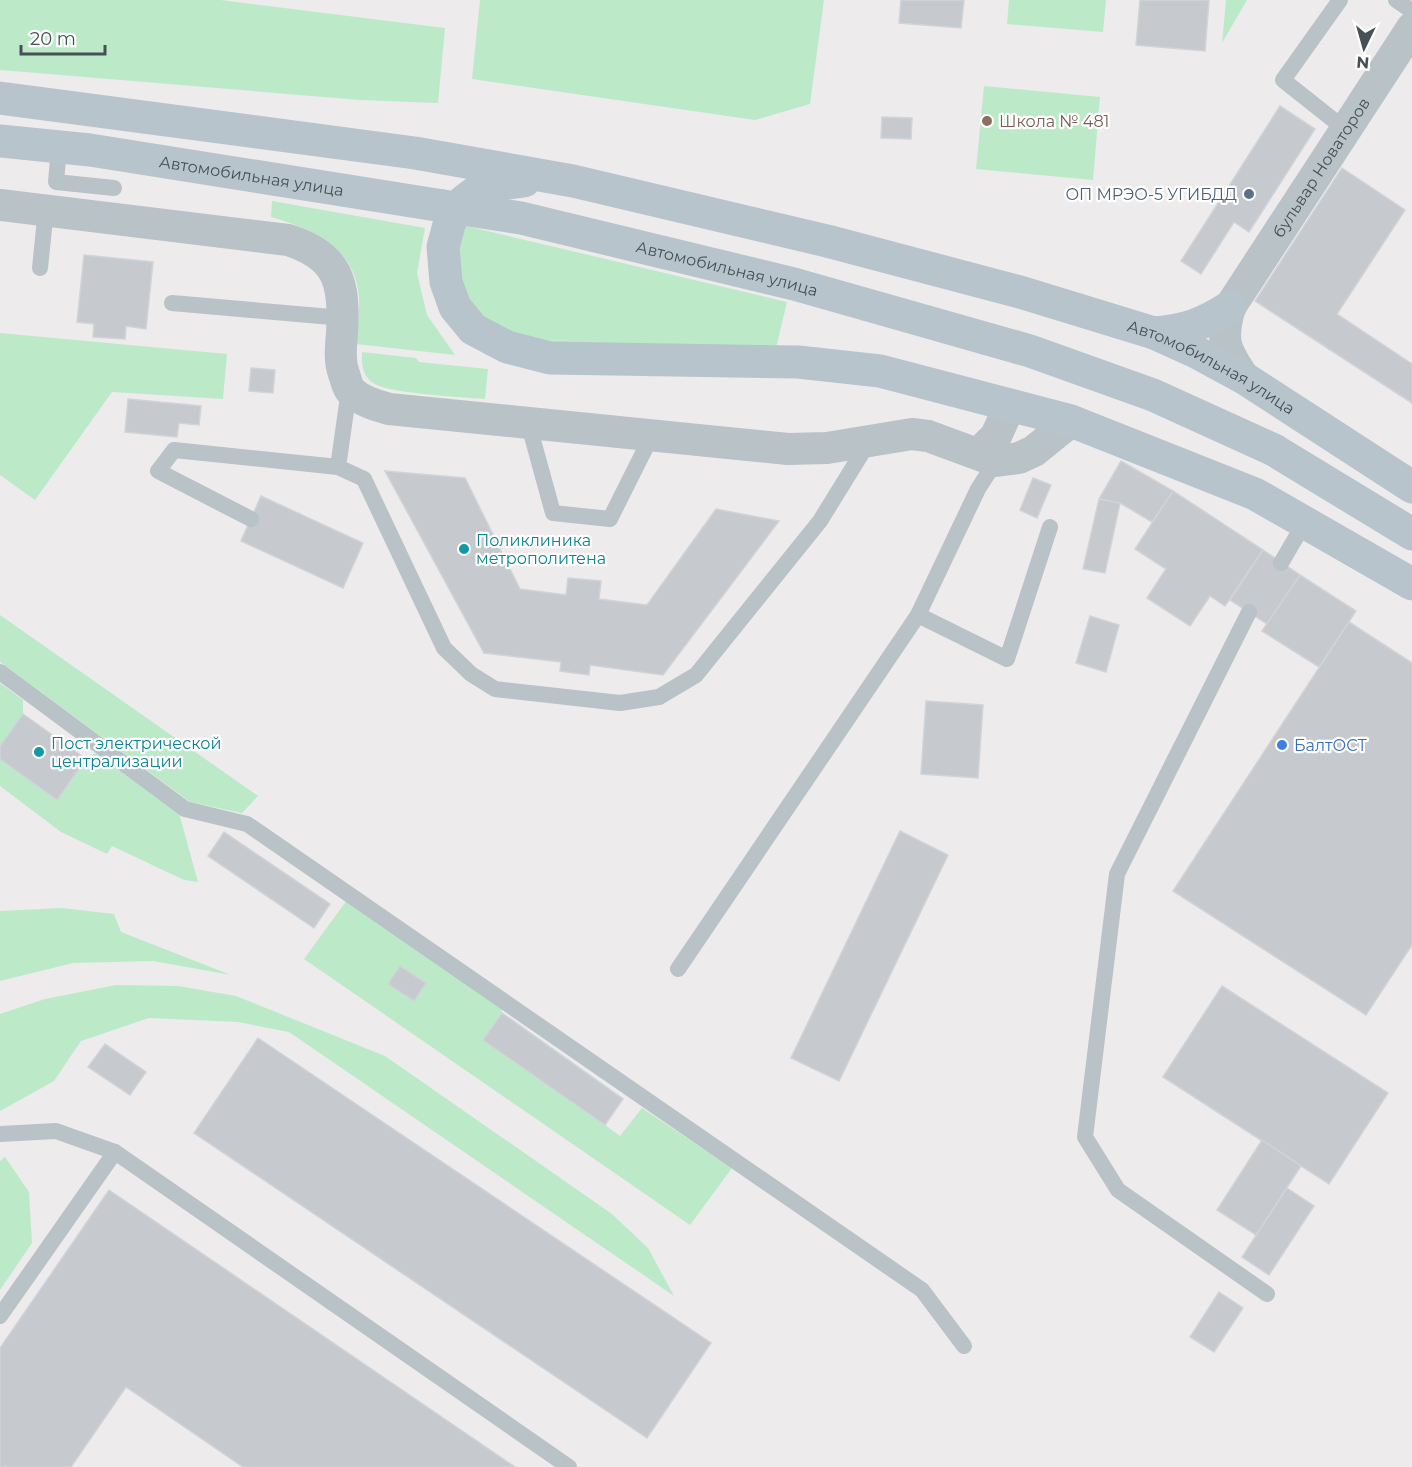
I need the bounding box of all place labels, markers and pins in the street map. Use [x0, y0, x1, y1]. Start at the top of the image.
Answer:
place label: Школа № 481 [999, 112, 1109, 131]
marker: Школа № 481 [980, 114, 994, 128]
place label: ОП МРЭО-5 УГИБДД [1065, 185, 1237, 204]
marker: ОП МРЭО-5 УГИБДД [1242, 187, 1256, 201]
place label: Поликлиника метрополитена [476, 531, 606, 568]
marker: Поликлиника метрополитена [457, 542, 471, 556]
place label: Пост электрической централизации [51, 734, 221, 771]
place label: БалтОСТ [1294, 736, 1367, 755]
marker: БалтОСТ [1275, 738, 1289, 752]
marker: Пост электрической централизации [32, 745, 46, 759]

